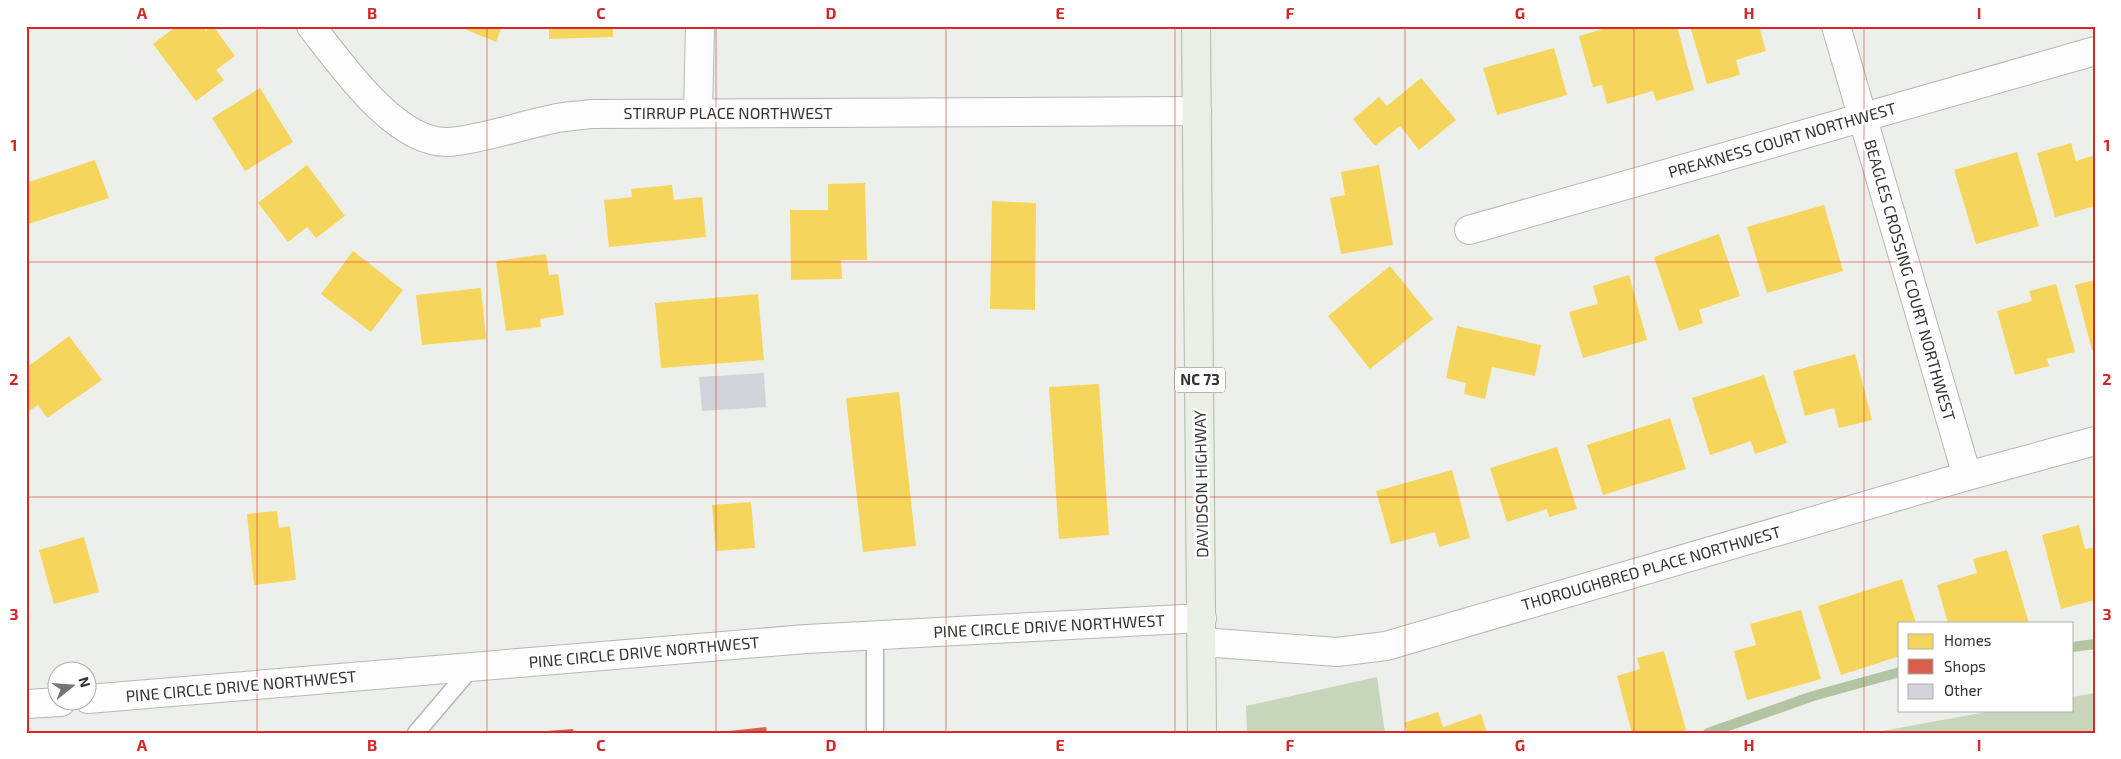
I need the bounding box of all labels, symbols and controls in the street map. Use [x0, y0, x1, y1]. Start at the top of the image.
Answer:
text: A [137, 3, 148, 22]
text: B [367, 3, 377, 22]
text: C [596, 3, 606, 22]
text: D [826, 3, 837, 22]
text: E [1055, 3, 1065, 22]
text: F [1286, 3, 1295, 22]
text: G [1515, 3, 1525, 22]
text: H [1743, 3, 1755, 22]
text: I [1977, 3, 1981, 22]
street label: PREAKNESS COURT NORTHWEST [1666, 98, 1898, 181]
street label: STIRRUP PLACE NORTHWEST [624, 103, 832, 122]
text: 1 [11, 135, 17, 154]
text: 1 [2104, 135, 2110, 154]
street label: BEAGLES CROSSING COURT NORTHWEST [1861, 137, 1960, 423]
road number: NC 73 [1175, 368, 1225, 392]
text: 2 [9, 369, 19, 388]
text: 2 [2102, 369, 2112, 388]
street label: DAVIDSON HIGHWAY [1190, 410, 1211, 558]
street label: THOROUGHBRED PLACE NORTHWEST [1519, 521, 1783, 614]
text: 3 [9, 604, 19, 623]
text: 3 [2102, 604, 2112, 623]
street label: PINE CIRCLE DRIVE NORTHWEST [933, 610, 1165, 641]
legend [1898, 622, 2074, 712]
text: Homes [1944, 631, 1991, 649]
street label: PINE CIRCLE DRIVE NORTHWEST [528, 632, 760, 671]
text: Shops [1944, 657, 1986, 675]
north arrow [48, 662, 98, 712]
street label: PINE CIRCLE DRIVE NORTHWEST [125, 666, 357, 705]
text: N [75, 675, 95, 689]
text: Other [1944, 681, 1983, 699]
text: A [137, 735, 148, 754]
text: B [367, 735, 377, 754]
text: C [596, 735, 606, 754]
text: D [826, 735, 837, 754]
text: E [1055, 735, 1065, 754]
text: F [1286, 735, 1295, 754]
text: G [1515, 735, 1525, 754]
text: H [1743, 735, 1755, 754]
text: I [1977, 735, 1981, 754]

